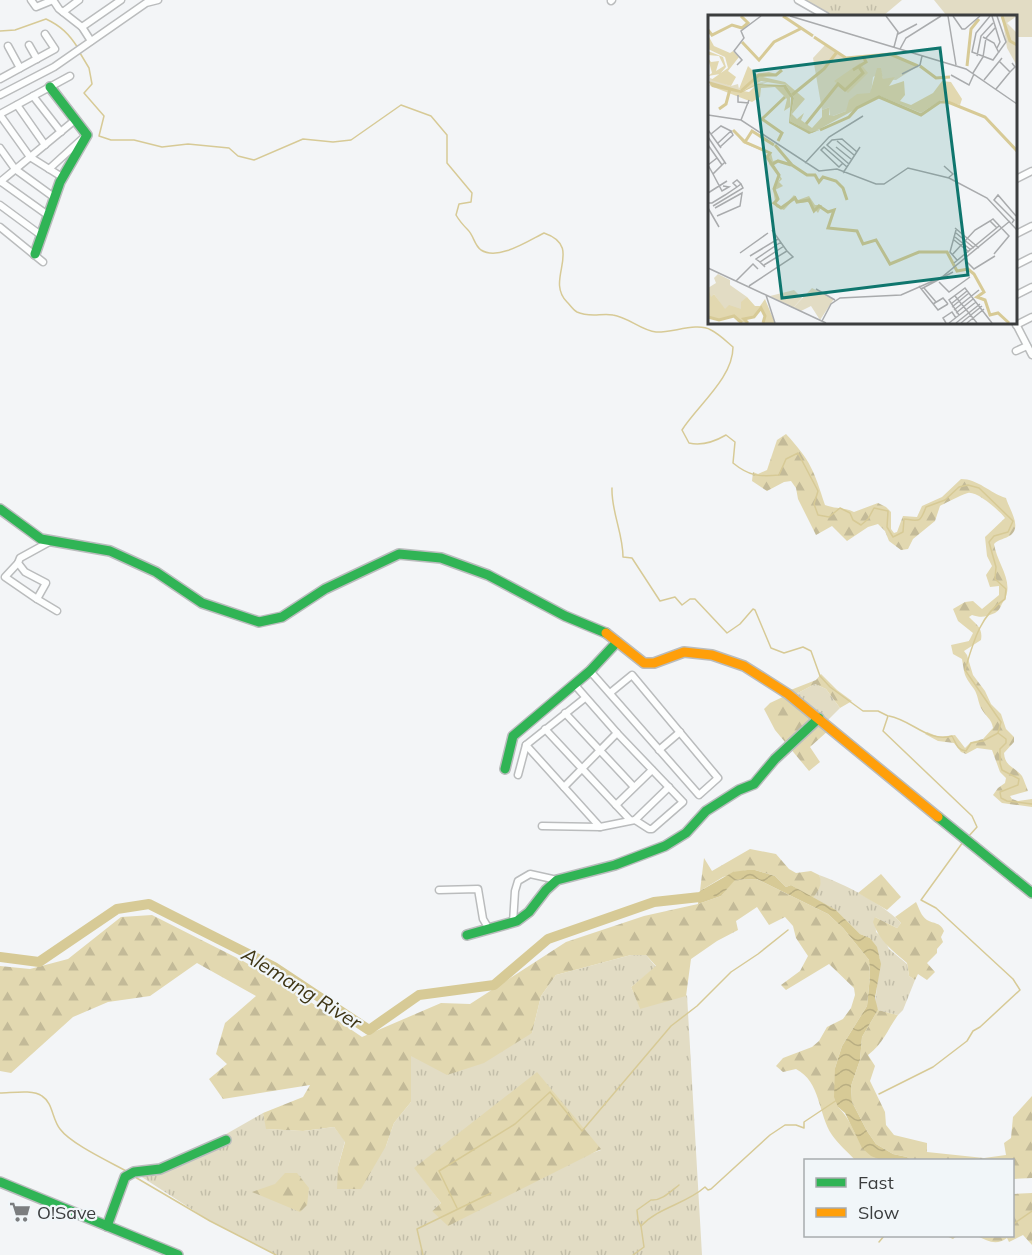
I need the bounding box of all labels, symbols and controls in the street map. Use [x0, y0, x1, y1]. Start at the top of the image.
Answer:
inset map [708, 15, 1017, 324]
water label: Alemang River [237, 941, 367, 1035]
legend [804, 1159, 1014, 1237]
text: Fast [858, 1171, 894, 1194]
supermarket icon: O!Save [8, 1200, 32, 1224]
place label: O!Save [37, 1201, 96, 1224]
text: Slow [858, 1201, 900, 1224]

